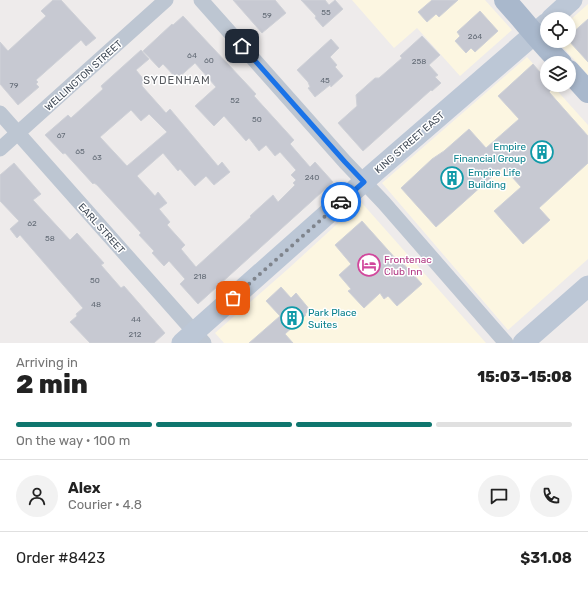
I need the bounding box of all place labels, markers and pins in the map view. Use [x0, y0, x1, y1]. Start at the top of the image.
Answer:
pin [225, 29, 259, 63]
building icon: Empire Financial Group [529, 139, 555, 165]
place label: Empire Financial Group [454, 141, 526, 165]
building icon: Empire Life Building [439, 165, 465, 191]
place label: Empire Life Building [468, 167, 521, 191]
hotel icon: Frontenac Club Inn [356, 252, 382, 278]
place label: Frontenac Club Inn [384, 254, 432, 278]
pin [216, 281, 250, 315]
building icon: Park Place Suites [279, 305, 305, 331]
place label: Park Place Suites [308, 307, 357, 331]

